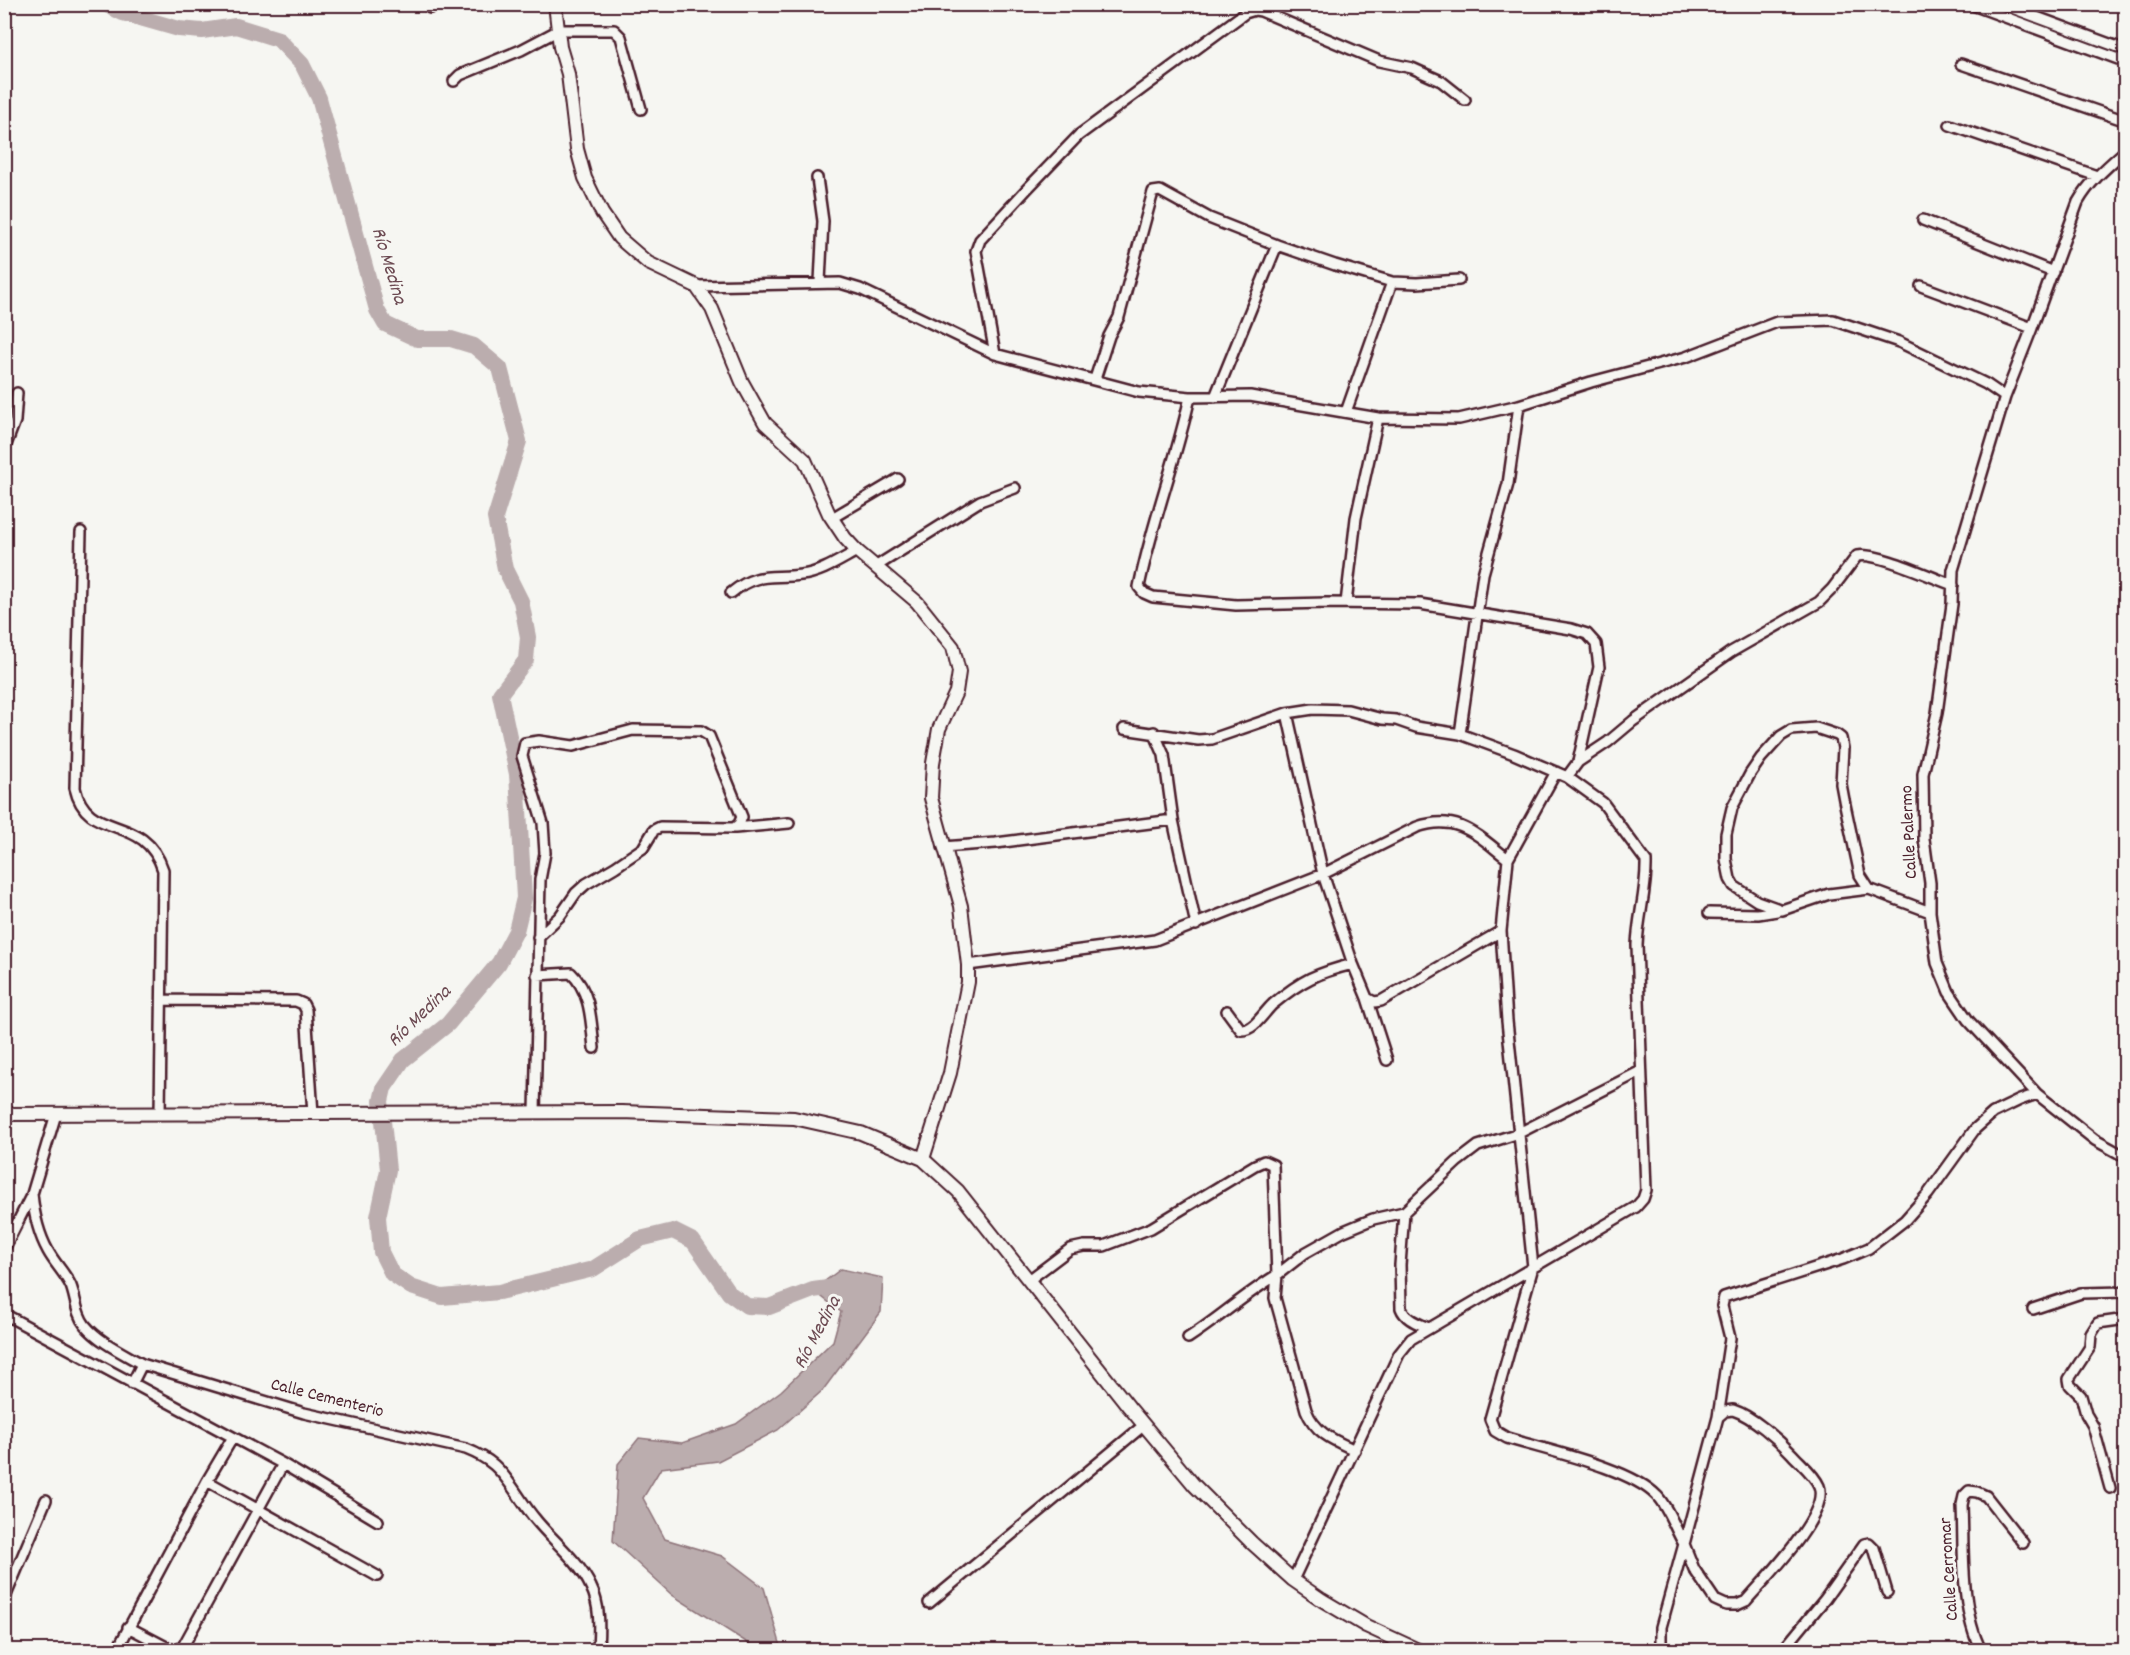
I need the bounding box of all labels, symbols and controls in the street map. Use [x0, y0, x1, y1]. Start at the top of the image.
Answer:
water label: Río Medina [363, 224, 413, 309]
street label: Calle Palermo [1895, 784, 1925, 880]
water label: Río Medina [382, 978, 459, 1055]
water label: Río Medina [787, 1290, 850, 1374]
street label: Calle Cementerio [268, 1373, 386, 1425]
street label: Calle Cerromar [1934, 1516, 1966, 1622]

